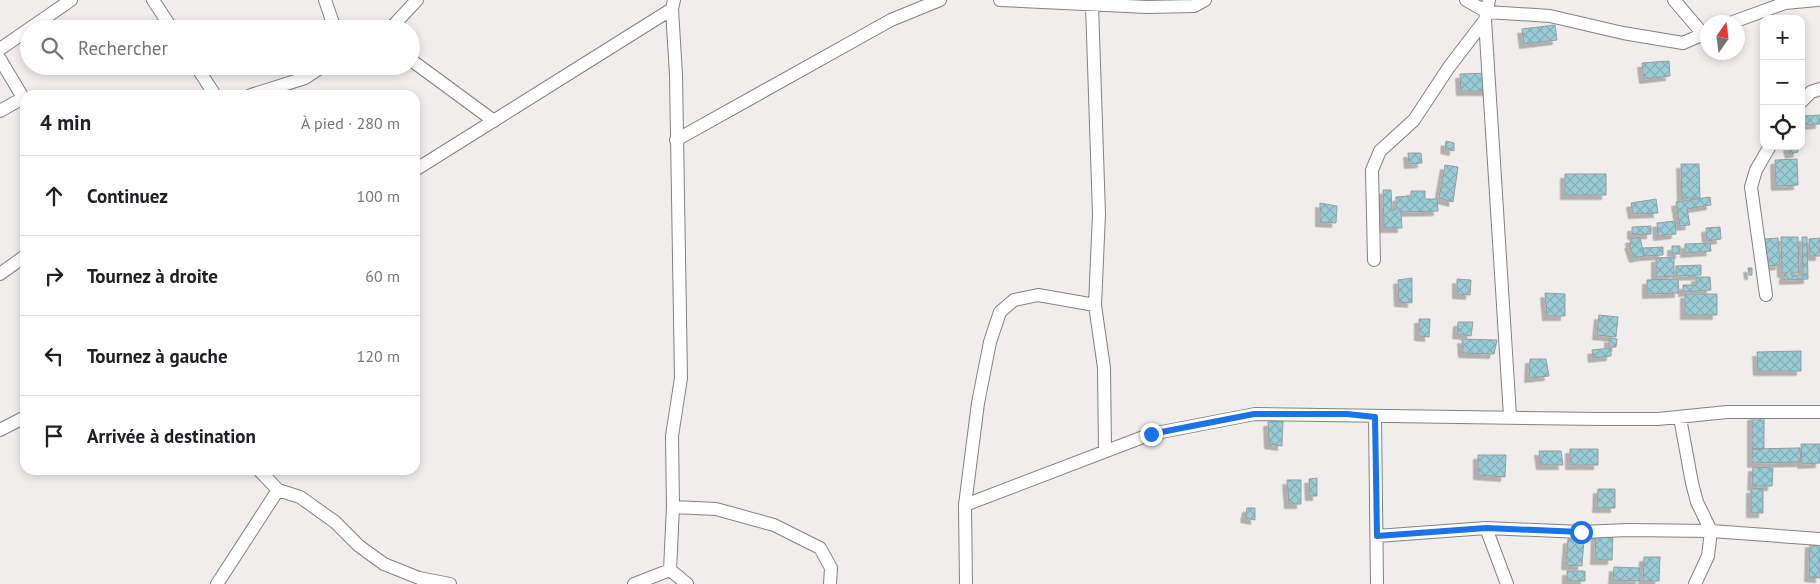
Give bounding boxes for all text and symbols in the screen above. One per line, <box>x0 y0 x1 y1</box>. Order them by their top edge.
north arrow <box>1700 15 1745 60</box>
map controls <box>1760 15 1805 150</box>
button: + <box>1760 15 1805 60</box>
search box <box>20 20 420 75</box>
icon: search <box>38 34 66 62</box>
text: Rechercher <box>78 36 168 60</box>
button: − <box>1760 60 1805 105</box>
button: locate <box>1760 105 1805 150</box>
text: 4 min <box>40 109 91 136</box>
text: À pied · 280 m <box>301 113 400 133</box>
icon: ahead <box>40 182 68 210</box>
text: Continuez <box>87 184 168 208</box>
text: 100 m <box>357 186 400 206</box>
icon: right <box>40 262 68 290</box>
text: Tournez à droite <box>87 264 218 288</box>
text: 60 m <box>365 266 400 286</box>
icon: left <box>40 342 68 370</box>
text: Tournez à gauche <box>87 344 228 368</box>
text: 120 m <box>357 346 400 366</box>
icon: arrive <box>40 422 68 450</box>
route end <box>1140 423 1163 446</box>
text: Arrivée à destination <box>87 424 256 448</box>
route start <box>1570 521 1593 544</box>

